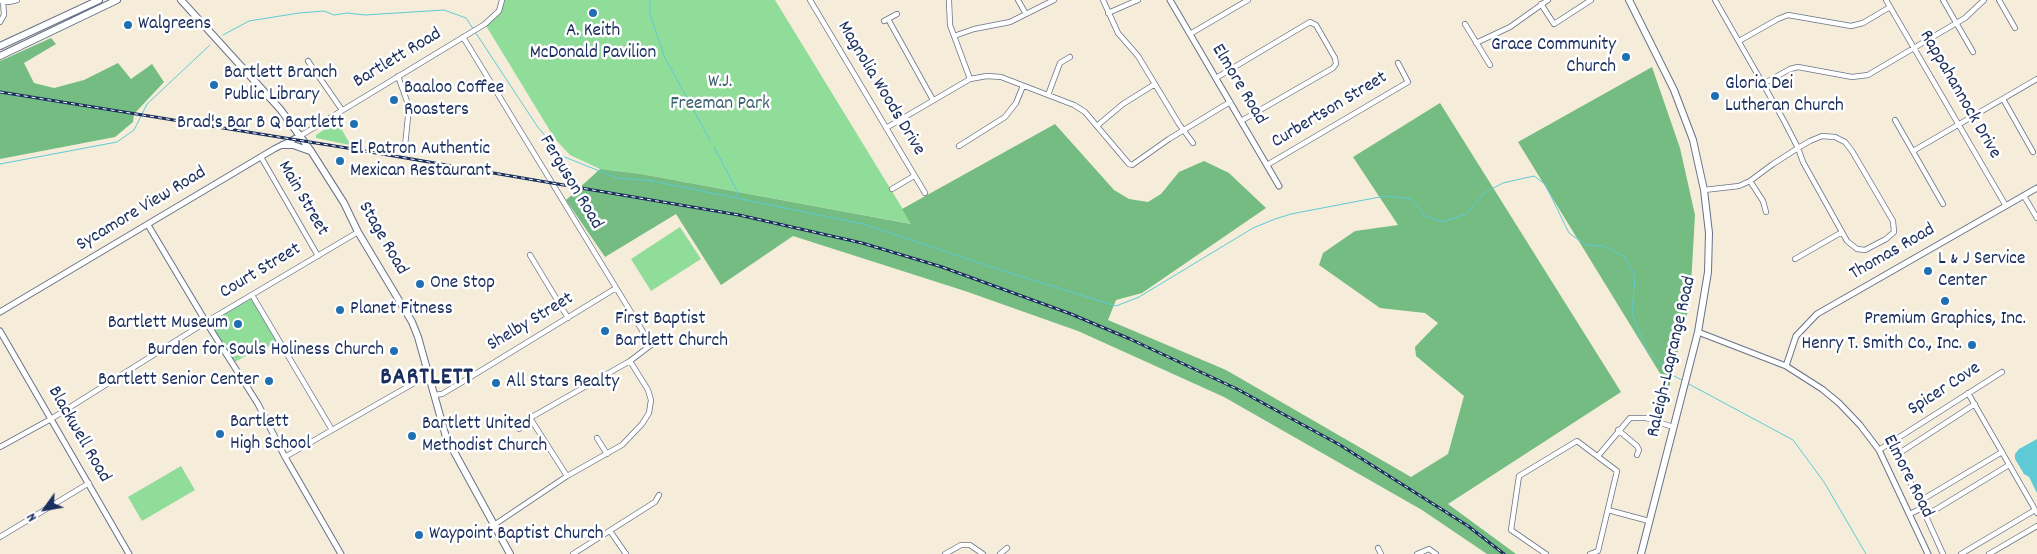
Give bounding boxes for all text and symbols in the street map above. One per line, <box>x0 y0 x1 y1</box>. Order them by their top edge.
marker: A. Keith McDonald Pavilion <box>587 7 599 19</box>
place label: Walgreens <box>138 14 211 36</box>
street label: Magnolia Woods Drive <box>831 18 929 160</box>
marker: Walgreens <box>122 19 134 31</box>
place label: A. Keith McDonald Pavilion <box>530 21 656 65</box>
street label: Bartlett Road <box>350 24 446 94</box>
street label: Rappahannock Drive <box>1913 27 2005 163</box>
place label: Grace Community Church <box>1491 35 1616 79</box>
street label: Elmore Road <box>1205 41 1271 129</box>
marker: Grace Community Church <box>1620 51 1632 63</box>
place label: Bartlett Branch Public Library <box>224 63 337 107</box>
street label: Curbertson Street <box>1268 67 1392 155</box>
park label: W.J. Freeman Park <box>670 72 770 116</box>
place label: Gloria Dei Lutheran Church <box>1725 74 1844 118</box>
place label: Baaloo Coffee Roasters <box>404 78 504 122</box>
marker: Bartlett Branch Public Library <box>208 79 220 91</box>
marker: Gloria Dei Lutheran Church <box>1709 90 1721 102</box>
marker: Baaloo Coffee Roasters <box>388 94 400 106</box>
place label: Brad's Bar B Q Bartlett <box>177 113 344 135</box>
marker: Brad's Bar B Q Bartlett <box>348 118 360 130</box>
street label: Ferguson Road <box>533 132 607 234</box>
place label: El Patron Authentic Mexican Restaurant <box>350 139 491 183</box>
marker: El Patron Authentic Mexican Restaurant <box>334 155 346 167</box>
street label: Main Street <box>271 157 333 241</box>
street label: Sycamore View Road <box>73 162 211 258</box>
street label: Stage Road <box>352 198 412 280</box>
street label: Thomas Road <box>1846 219 1940 287</box>
street label: Court Street <box>216 239 306 305</box>
place label: L & J Service Center <box>1938 249 2025 293</box>
marker: L & J Service Center <box>1922 265 1934 277</box>
place label: One Stop <box>430 273 495 295</box>
street label: Raleigh-Lagrange Road <box>1643 274 1703 440</box>
marker: One Stop <box>414 278 426 290</box>
street label: Shelby Street <box>484 288 578 358</box>
marker: Premium Graphics, Inc. <box>1939 295 1951 307</box>
place label: Planet Fitness <box>350 299 453 321</box>
marker: Planet Fitness <box>334 304 346 316</box>
place label: First Baptist Bartlett Church <box>615 309 728 353</box>
place label: Premium Graphics, Inc. <box>1864 309 2026 331</box>
place label: Bartlett Museum <box>108 313 228 335</box>
marker: Bartlett Museum <box>232 318 244 330</box>
marker: First Baptist Bartlett Church <box>599 325 611 337</box>
place label: Henry T. Smith Co., Inc. <box>1802 334 1962 356</box>
marker: Henry T. Smith Co., Inc. <box>1966 339 1978 351</box>
place label: Burden for Souls Holiness Church <box>148 340 384 362</box>
marker: Burden for Souls Holiness Church <box>388 345 400 357</box>
street label: Spicer Cove <box>1904 358 1986 422</box>
district label: BARTLETT <box>379 366 475 394</box>
place label: Bartlett Senior Center <box>98 370 259 392</box>
place label: All Stars Realty <box>506 372 619 394</box>
marker: Bartlett Senior Center <box>263 375 275 387</box>
marker: All Stars Realty <box>490 377 502 389</box>
street label: Blackwell Road <box>41 383 115 487</box>
place label: Bartlett High School <box>230 412 311 456</box>
place label: Bartlett United Methodist Church <box>422 414 547 458</box>
marker: Bartlett High School <box>214 428 226 440</box>
marker: Bartlett United Methodist Church <box>406 430 418 442</box>
street label: Elmore Road <box>1876 432 1938 522</box>
north arrow <box>20 484 70 534</box>
text: N <box>22 509 43 525</box>
place label: Waypoint Baptist Church <box>429 524 604 546</box>
marker: Waypoint Baptist Church <box>413 529 425 541</box>

